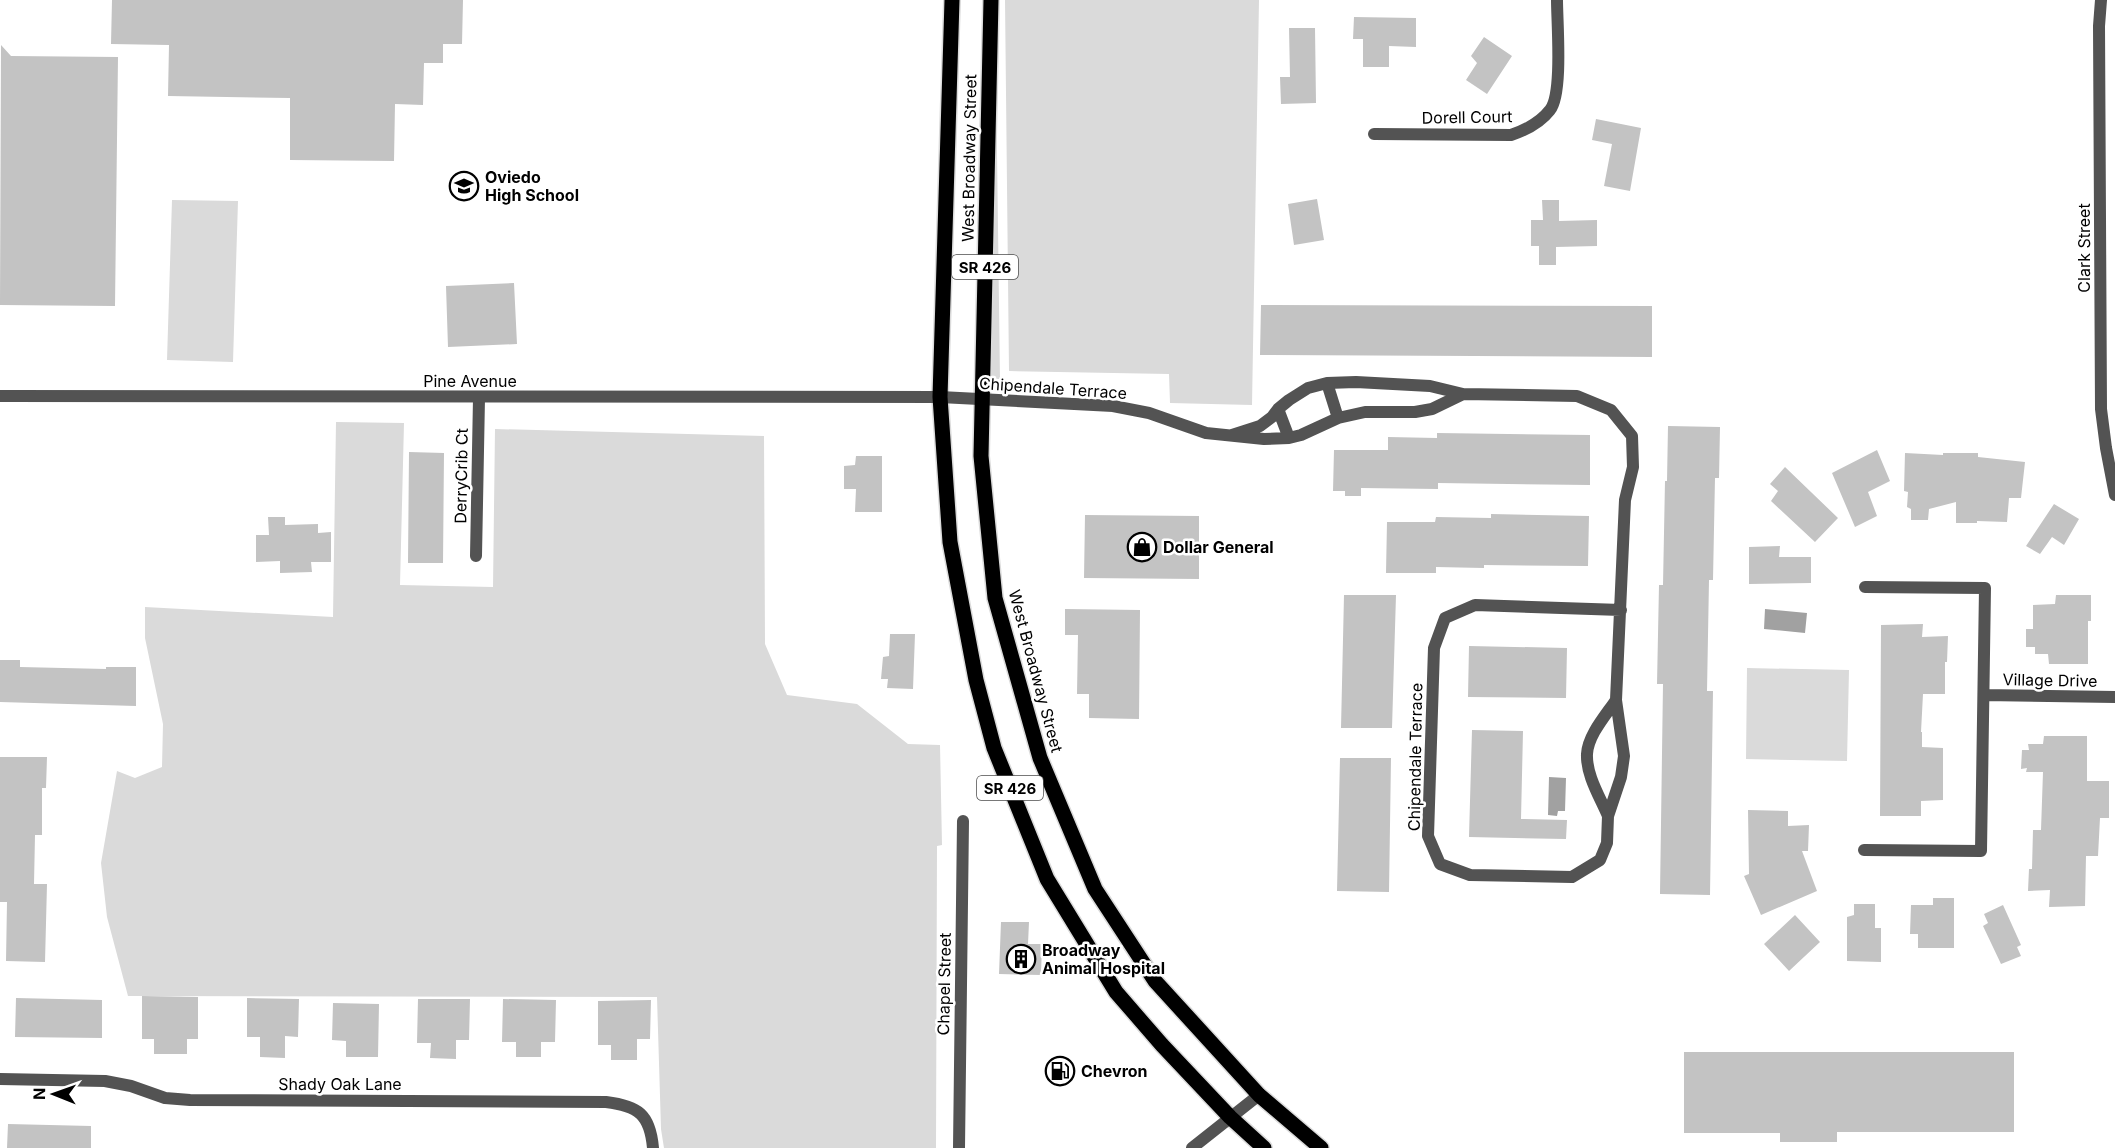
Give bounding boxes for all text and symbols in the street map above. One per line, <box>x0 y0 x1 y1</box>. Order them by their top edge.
street label: West Broadway Street <box>958 74 980 242</box>
street label: Dorell Court <box>1421 106 1513 128</box>
place label: Oviedo High School <box>485 167 579 205</box>
school or university icon: Oviedo High School <box>448 170 480 202</box>
street label: Clark Street <box>2074 203 2094 293</box>
road number: SR 426 <box>952 255 1018 279</box>
street label: Pine Avenue <box>423 371 517 391</box>
street label: Chipendale Terrace <box>978 373 1128 403</box>
street label: DerryCrib Ct <box>450 428 472 524</box>
shop icon: Dollar General <box>1126 531 1158 563</box>
place label: Dollar General <box>1163 537 1274 557</box>
street label: West Broadway Street <box>1005 587 1067 755</box>
street label: Village Drive <box>2002 669 2098 691</box>
street label: Chipendale Terrace <box>1404 683 1426 831</box>
road number: SR 426 <box>977 776 1043 800</box>
street label: Chapel Street <box>933 932 955 1036</box>
place label: Broadway Animal Hospital <box>1042 940 1165 978</box>
building icon: Broadway Animal Hospital <box>1005 943 1037 975</box>
fuel station icon: Chevron <box>1044 1055 1076 1087</box>
place label: Chevron <box>1081 1061 1148 1081</box>
north arrow <box>24 1064 84 1124</box>
street label: Shady Oak Lane <box>278 1074 402 1094</box>
text: N <box>29 1087 49 1100</box>

